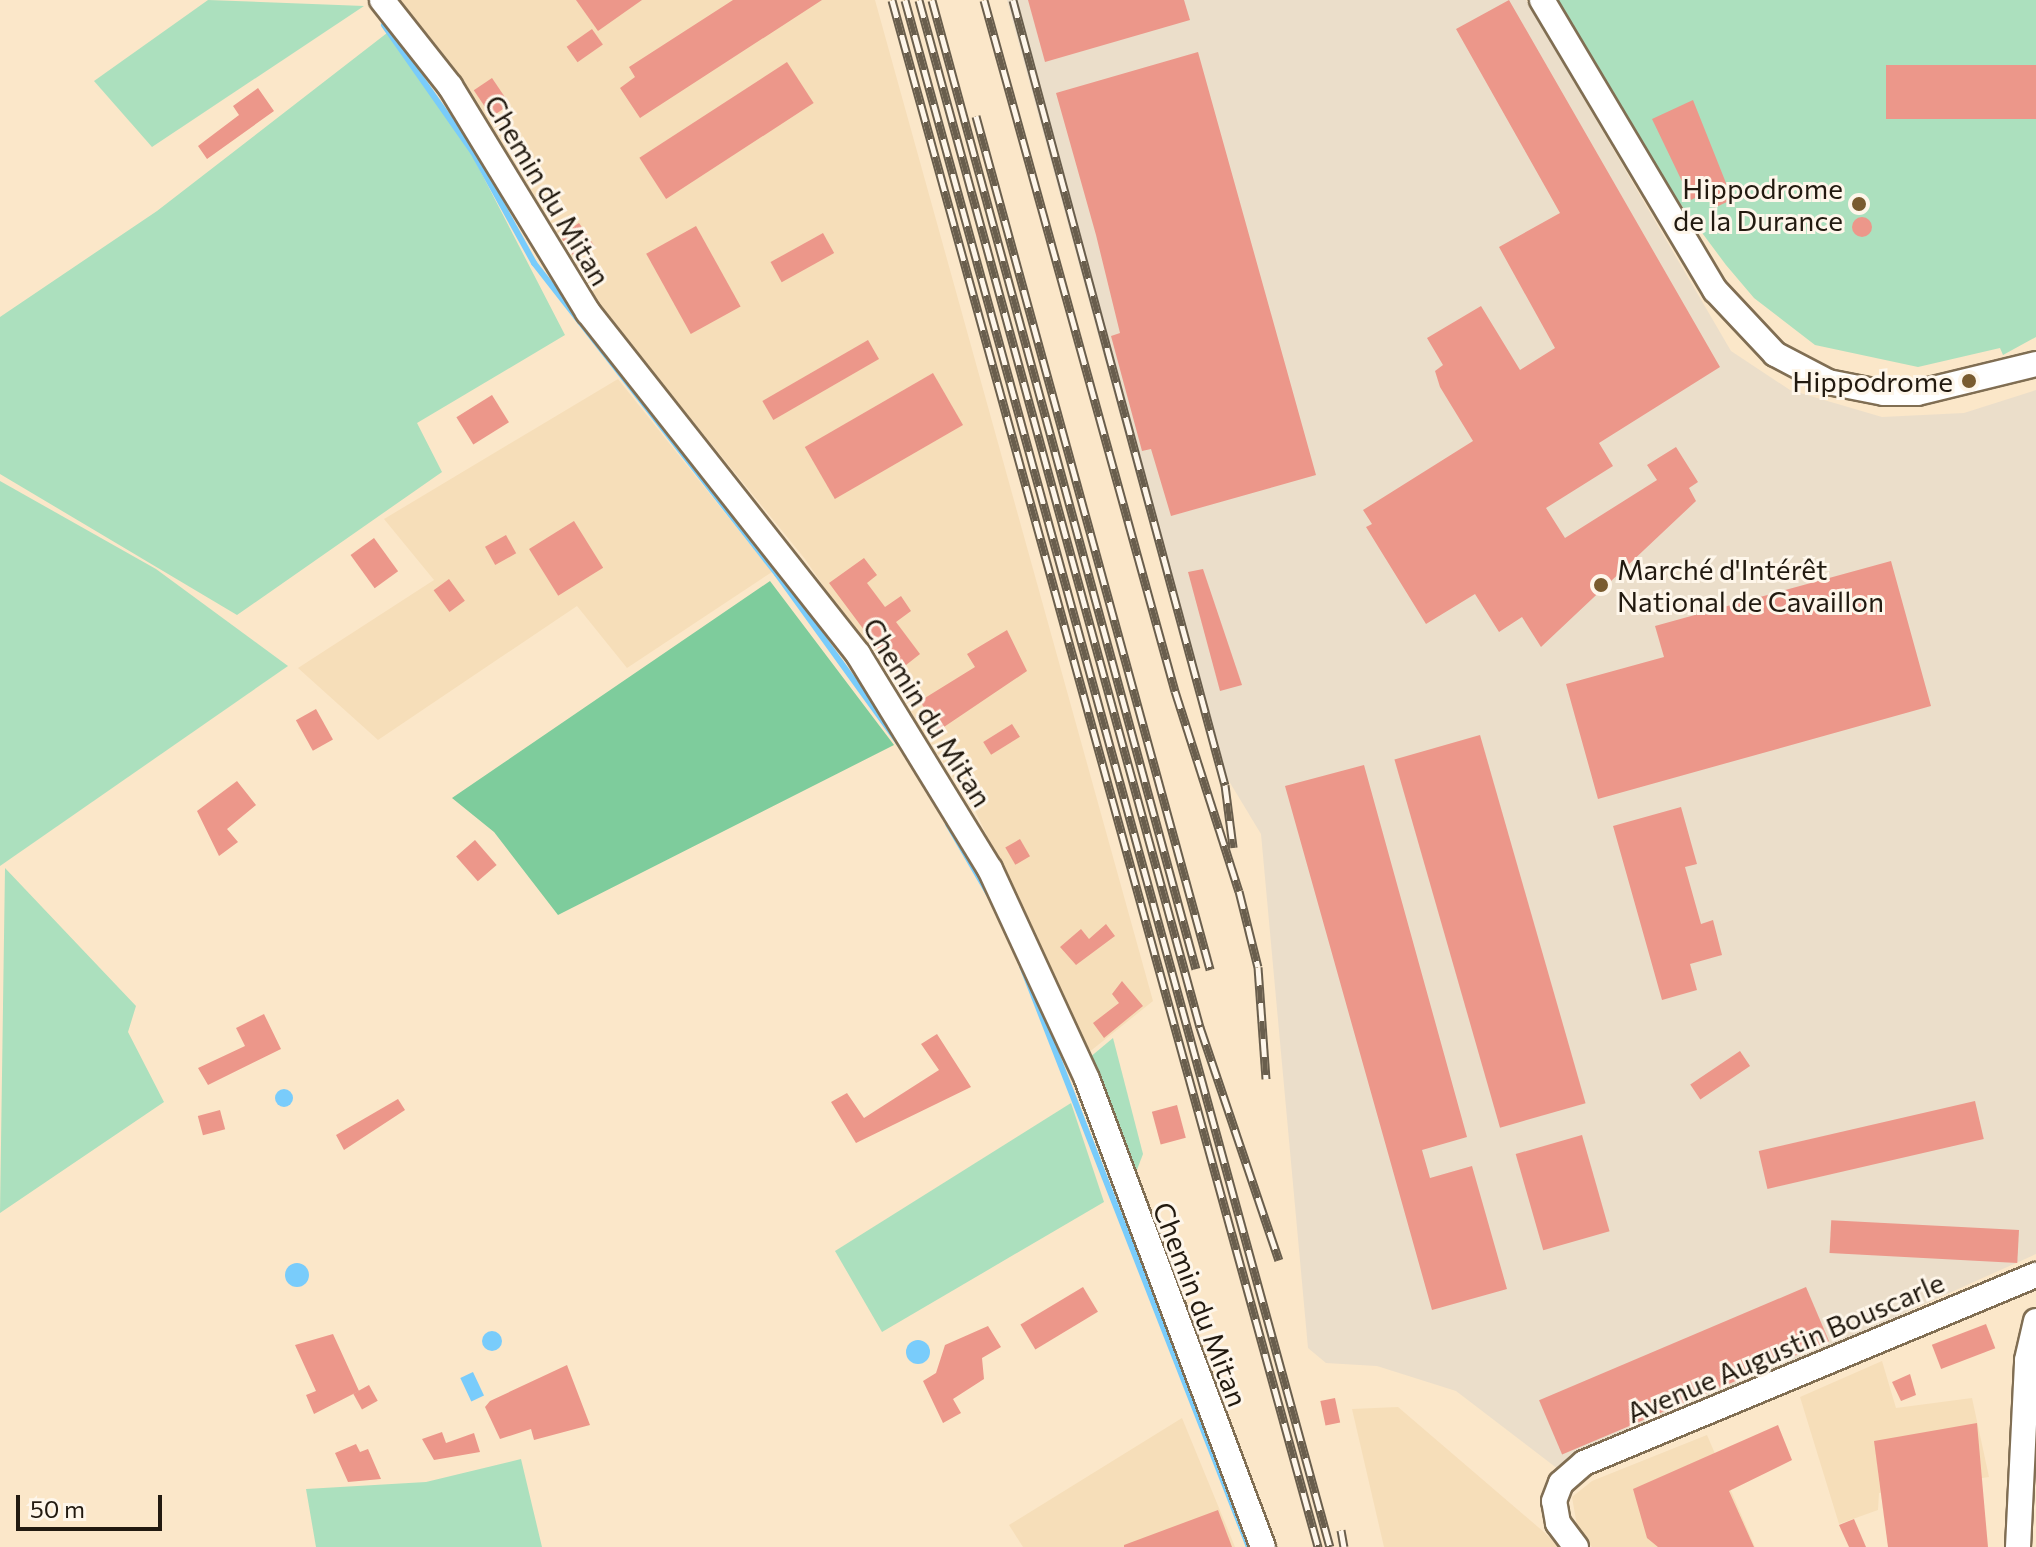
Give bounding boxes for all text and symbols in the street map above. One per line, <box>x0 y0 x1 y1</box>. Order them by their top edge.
street label: Chemin du Mitan <box>478 89 618 291</box>
place label: Hippodrome de la Durance <box>1673 171 1843 237</box>
marker: Hippodrome de la Durance <box>1850 195 1868 213</box>
place label: Hippodrome <box>1792 364 1953 398</box>
marker: Hippodrome <box>1960 372 1978 390</box>
place label: Marché d'Intérêt National de Cavaillon <box>1617 552 1884 618</box>
marker: Marché d'Intérêt National de Cavaillon <box>1592 576 1610 594</box>
street label: Chemin du Mitan <box>856 611 1000 813</box>
street label: Chemin du Mitan <box>1147 1197 1255 1411</box>
street label: Avenue Augustin Bouscarle <box>1621 1265 1949 1429</box>
scale bar <box>20 1479 166 1529</box>
text: 50 m <box>30 1494 85 1523</box>

